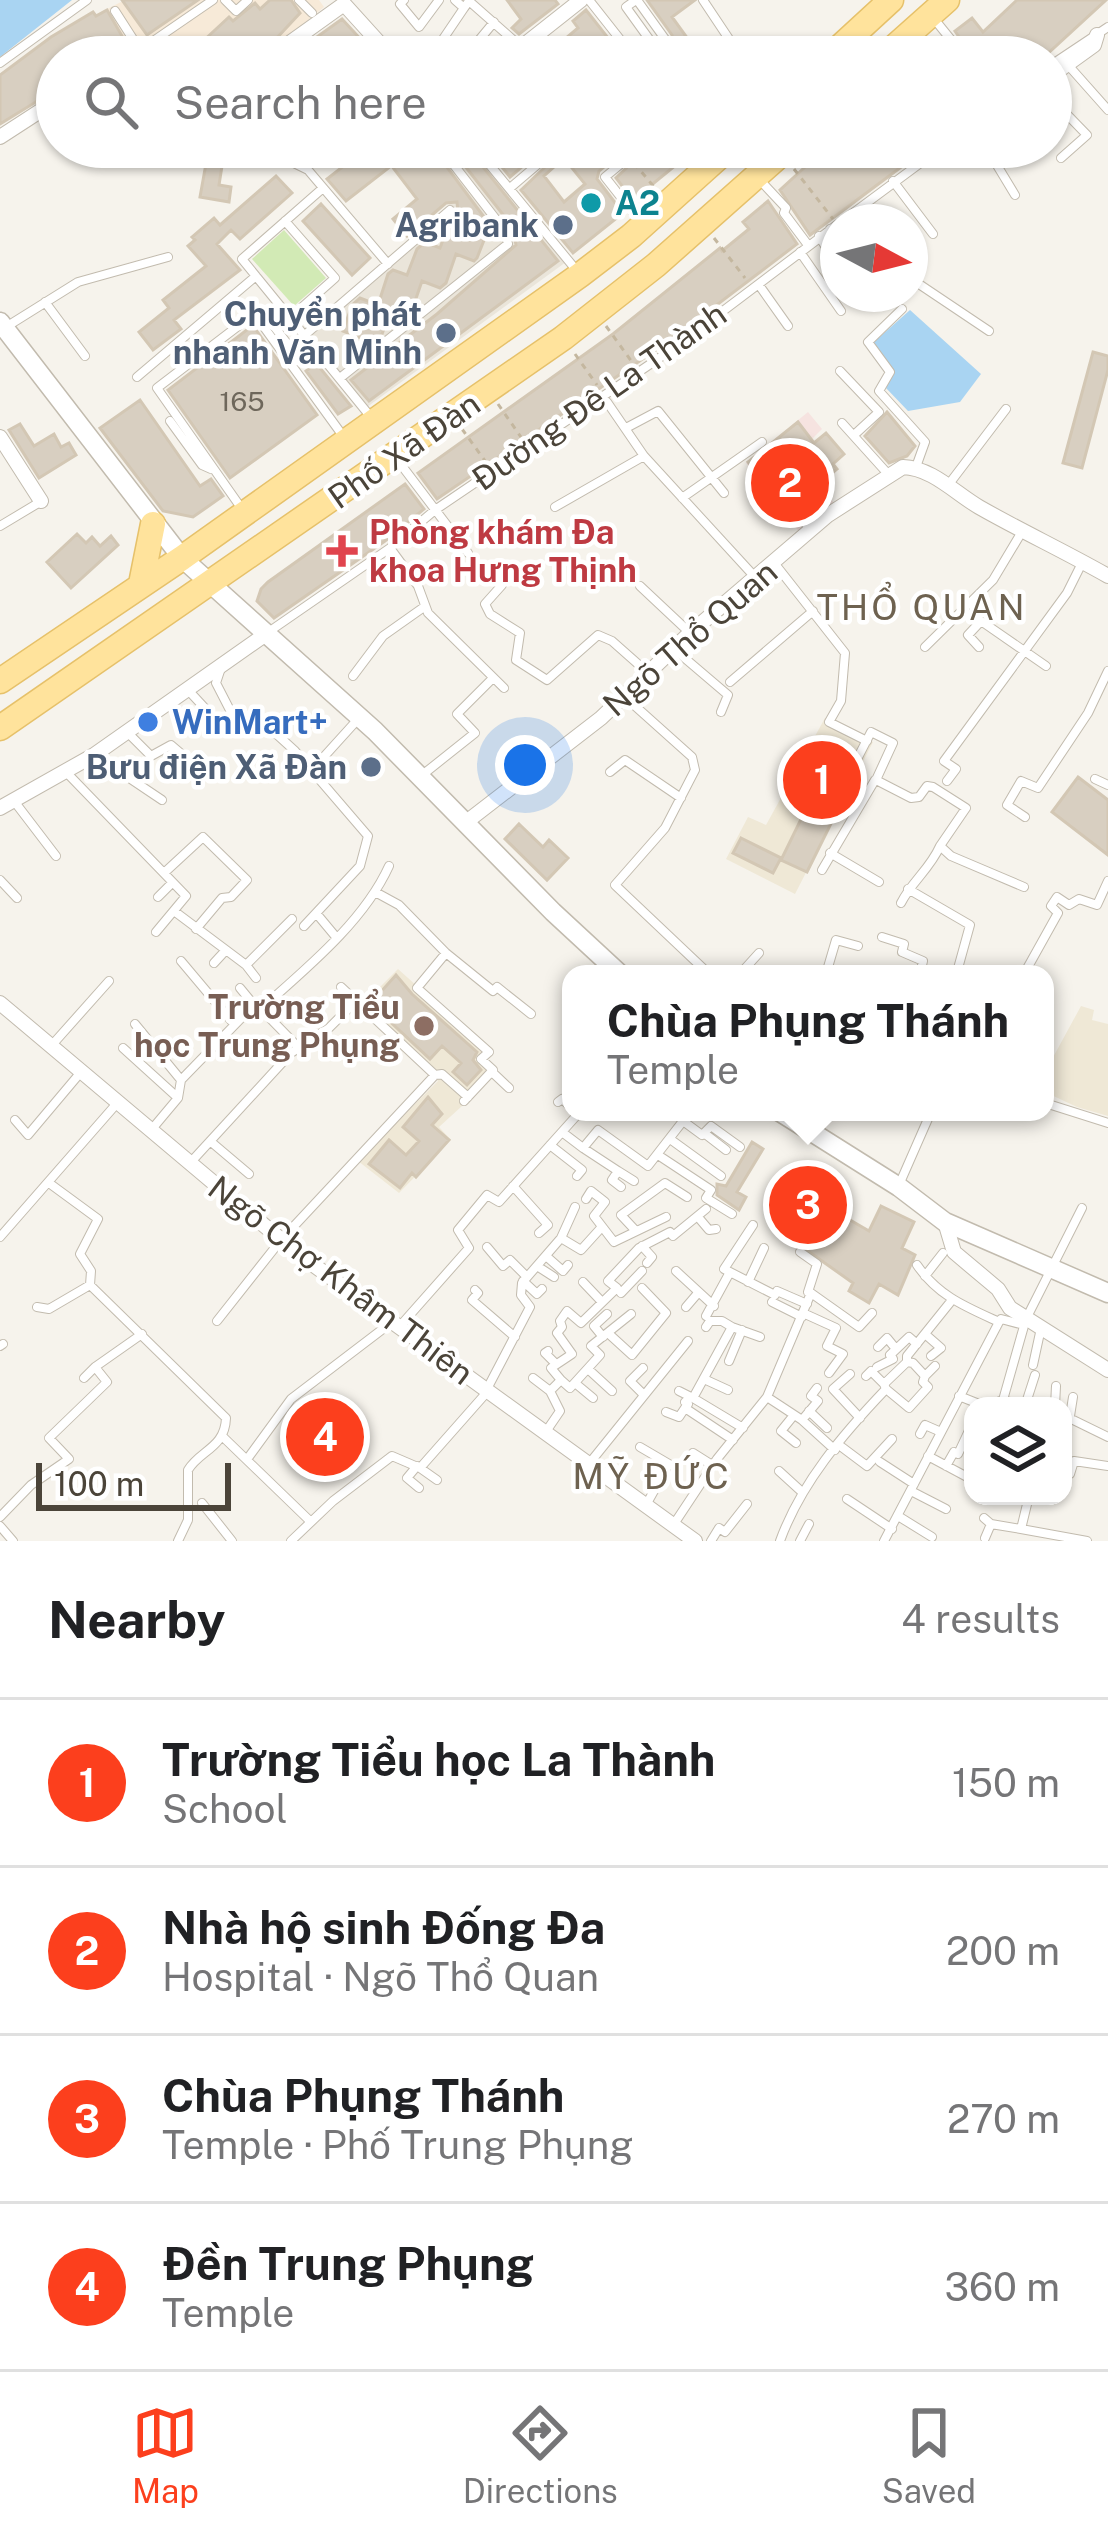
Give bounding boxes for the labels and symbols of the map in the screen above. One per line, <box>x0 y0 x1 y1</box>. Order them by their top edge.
place label: A2 <box>615 184 660 222</box>
marker: A2 <box>578 190 604 216</box>
north arrow <box>820 204 928 312</box>
place label: Agribank <box>395 206 539 244</box>
marker: Agribank <box>550 212 576 238</box>
street label: Đường Đê La Thành <box>465 294 733 498</box>
place label: Chuyển phát nhanh Văn Minh <box>173 295 422 371</box>
marker: Chuyển phát nhanh Văn Minh <box>433 320 459 346</box>
street label: Phố Xã Đàn <box>321 384 487 516</box>
house number: 165 <box>219 385 265 417</box>
pin: 2 <box>751 438 829 528</box>
place label: Phòng khám Đa khoa Hưng Thịnh <box>369 513 637 589</box>
marker: Phòng khám Đa khoa Hưng Thịnh <box>326 535 358 567</box>
street label: Ngõ Thổ Quan <box>596 552 784 724</box>
district label: THỔ QUAN <box>816 581 1028 628</box>
place label: WinMart+ <box>172 703 328 741</box>
marker: WinMart+ <box>135 709 161 735</box>
your location <box>495 735 555 795</box>
pin: 1 <box>783 735 861 825</box>
place label: Bưu điện Xã Đàn <box>86 748 347 786</box>
marker: Bưu điện Xã Đàn <box>358 754 384 780</box>
place label: Trường Tiểu học Trung Phụng <box>134 988 400 1064</box>
marker: Trường Tiểu học Trung Phụng <box>411 1013 437 1039</box>
pin: 3 <box>769 1160 847 1250</box>
street label: Ngõ Chợ Khâm Thiên <box>201 1168 481 1392</box>
pin: 4 <box>286 1392 364 1482</box>
district label: MỸ ĐỨC <box>572 1455 732 1497</box>
scale bar <box>36 1457 231 1510</box>

